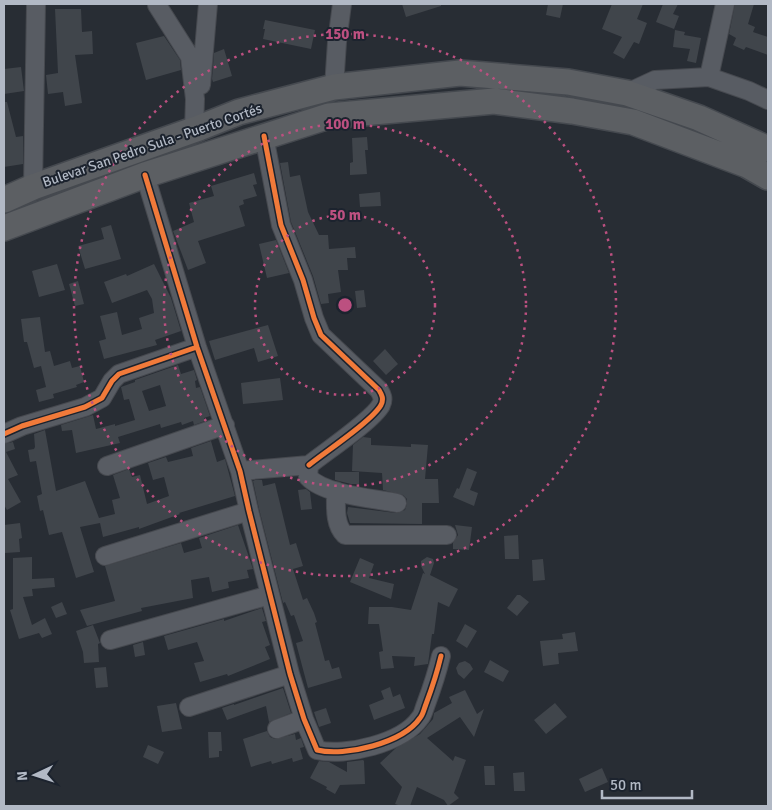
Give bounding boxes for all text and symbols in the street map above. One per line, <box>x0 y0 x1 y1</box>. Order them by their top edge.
text: 150 m <box>325 25 365 43</box>
street label: Bulevar San Pedro Sula - Puerto Cortés <box>40 100 264 191</box>
text: 100 m <box>325 115 365 133</box>
text: 50 m <box>329 206 361 224</box>
centre of rings <box>336 296 354 314</box>
north arrow <box>10 750 60 800</box>
scale bar <box>602 768 692 800</box>
text: N <box>14 770 31 781</box>
text: 50 m <box>610 776 641 794</box>

